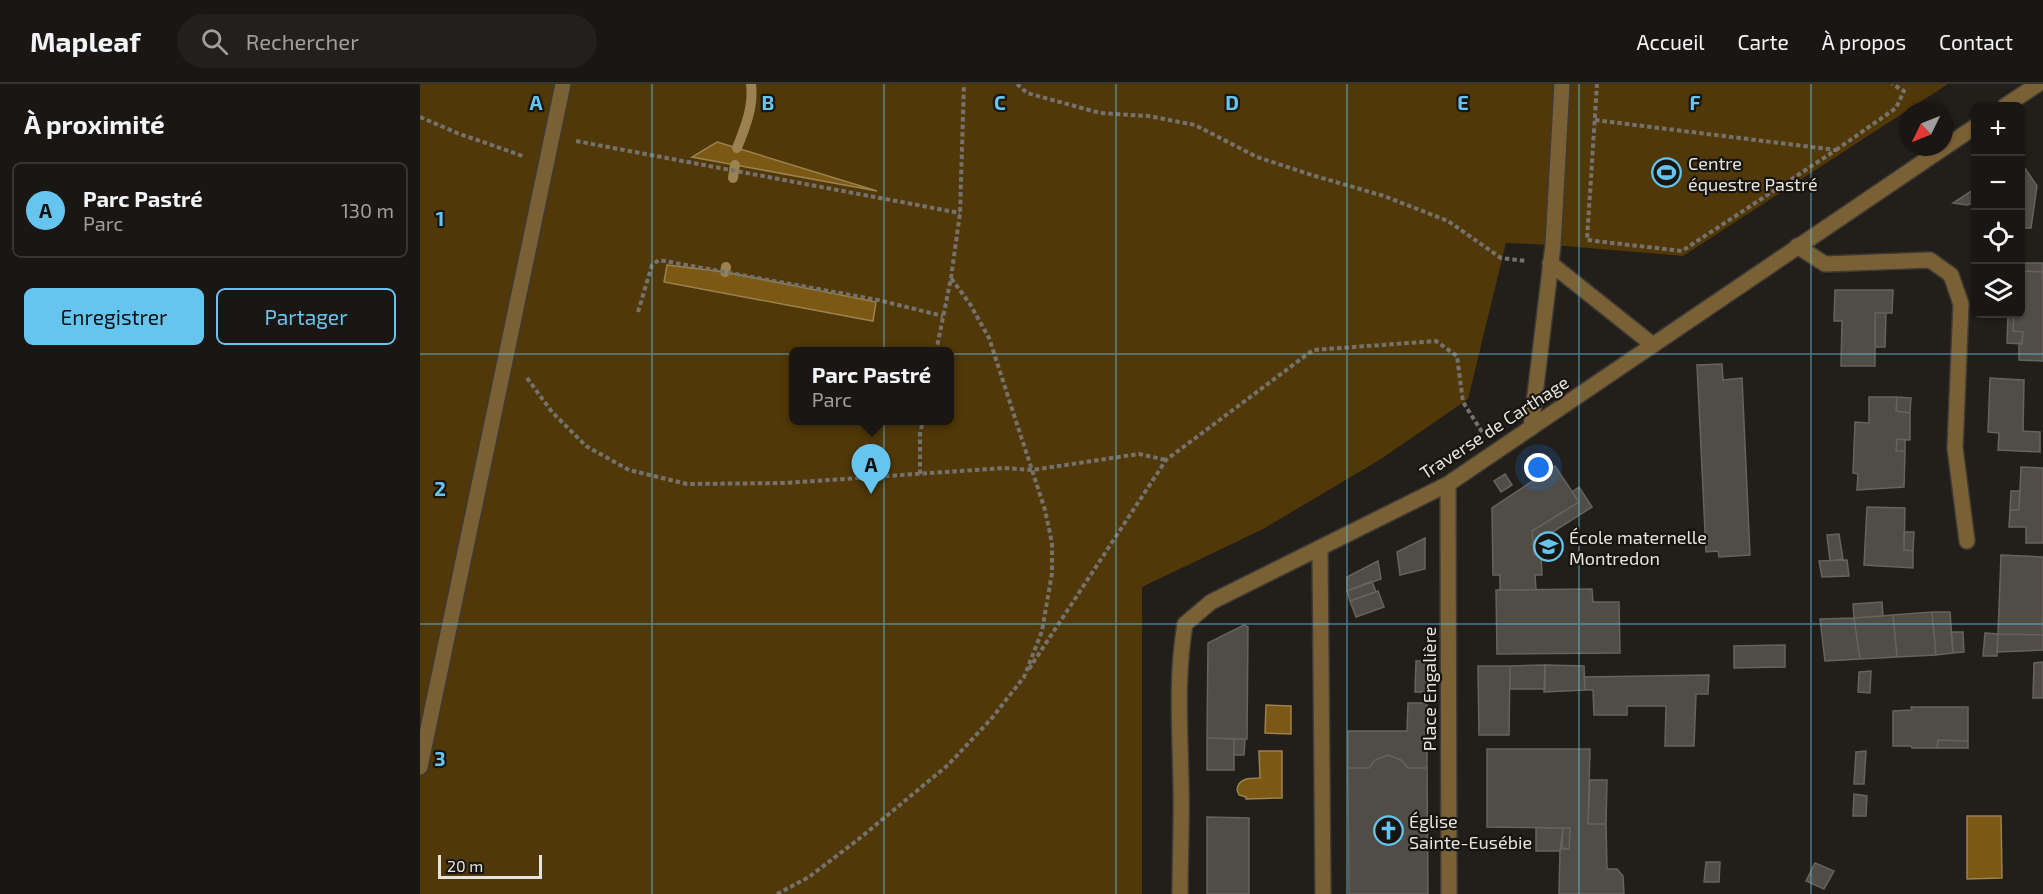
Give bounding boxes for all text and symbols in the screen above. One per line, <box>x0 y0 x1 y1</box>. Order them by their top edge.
search box <box>177 14 597 68</box>
text: Mapleaf <box>30 24 141 58</box>
icon: search <box>198 25 231 58</box>
text: Rechercher <box>246 28 359 54</box>
text: Accueil <box>1636 29 1705 54</box>
text: Carte <box>1738 29 1789 54</box>
text: À propos <box>1822 29 1906 54</box>
text: Contact <box>1939 29 2013 54</box>
text: A <box>529 90 543 114</box>
text: B <box>762 90 774 114</box>
text: C <box>994 90 1006 114</box>
text: D <box>1225 90 1239 114</box>
text: E <box>1457 90 1469 114</box>
text: F <box>1689 90 1701 114</box>
north arrow <box>1899 102 1953 156</box>
map controls <box>1971 102 2025 318</box>
button: + <box>1971 102 2025 156</box>
text: À proximité <box>24 108 165 139</box>
place label: Centre équestre Pastré <box>1688 152 1818 195</box>
button: − <box>1971 156 2025 210</box>
sports icon: Centre équestre Pastré <box>1651 157 1683 189</box>
text: Parc Pastré <box>83 185 203 211</box>
text: A <box>39 198 52 222</box>
text: 130 m <box>341 198 394 222</box>
text: 1 <box>436 206 444 230</box>
button: locate <box>1971 210 2025 264</box>
text: Parc <box>83 211 123 235</box>
button: layers <box>1971 264 2025 318</box>
button: Enregistrer <box>24 288 204 345</box>
button: Partager <box>216 288 396 345</box>
popup <box>789 347 954 425</box>
text: Parc Pastré <box>812 361 931 387</box>
street label: Traverse de Carthage <box>1415 371 1573 483</box>
text: Parc <box>812 387 852 411</box>
pin: A <box>852 444 890 494</box>
your location <box>1524 453 1553 482</box>
text: 2 <box>434 476 446 500</box>
place label: École maternelle Montredon <box>1569 526 1707 569</box>
school or university icon: École maternelle Montredon <box>1532 531 1564 563</box>
street label: Place Engalière <box>1418 627 1440 751</box>
text: 3 <box>434 746 446 770</box>
place label: Église Sainte-Eusébie <box>1409 810 1532 853</box>
church icon: Église Sainte-Eusébie <box>1372 815 1404 847</box>
scale bar <box>438 852 542 880</box>
text: 20 m <box>447 856 483 875</box>

